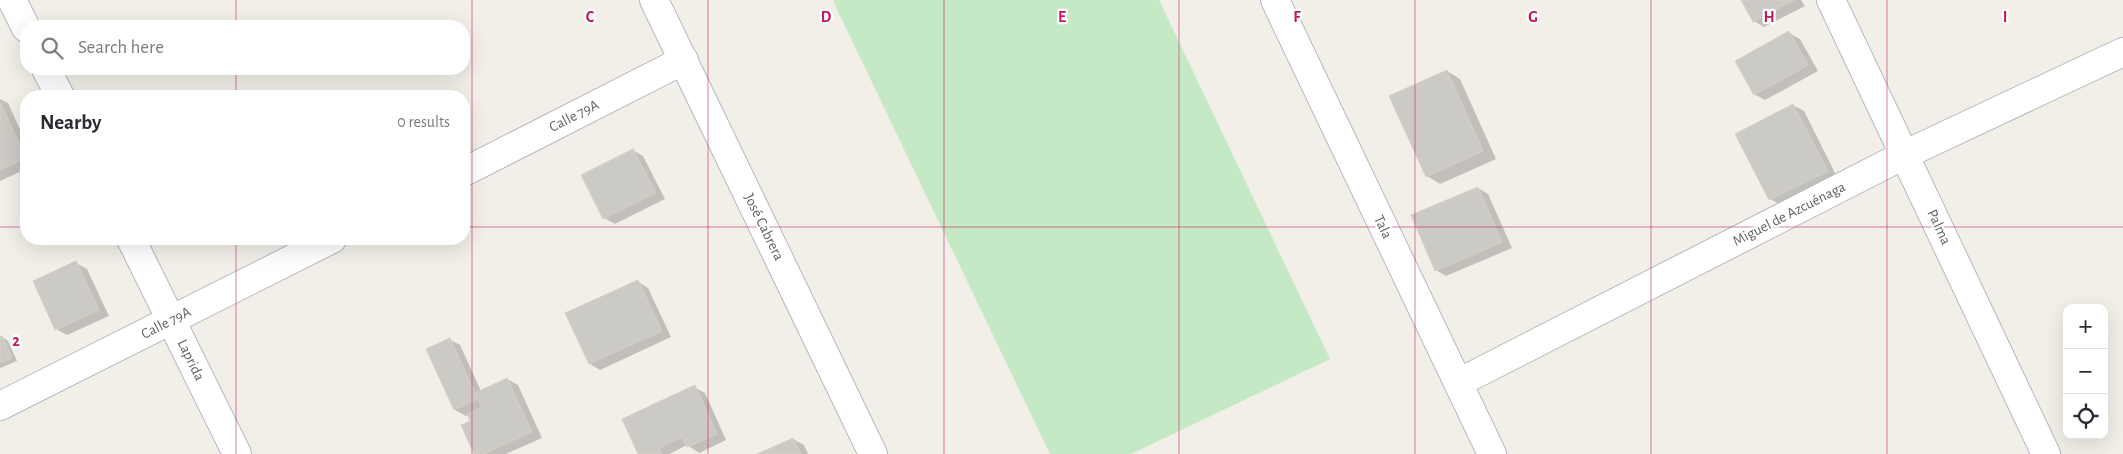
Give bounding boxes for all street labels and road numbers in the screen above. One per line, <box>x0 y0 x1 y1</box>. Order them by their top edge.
street label: Calle 79A <box>547 97 602 135</box>
street label: Miguel de Azcuénaga <box>1730 179 1848 249</box>
street label: José Cabrera <box>741 191 787 263</box>
street label: Palma <box>1924 207 1954 247</box>
street label: Tala <box>1371 213 1395 241</box>
street label: Calle 79A <box>139 304 194 342</box>
street label: Laprida <box>175 337 207 383</box>

